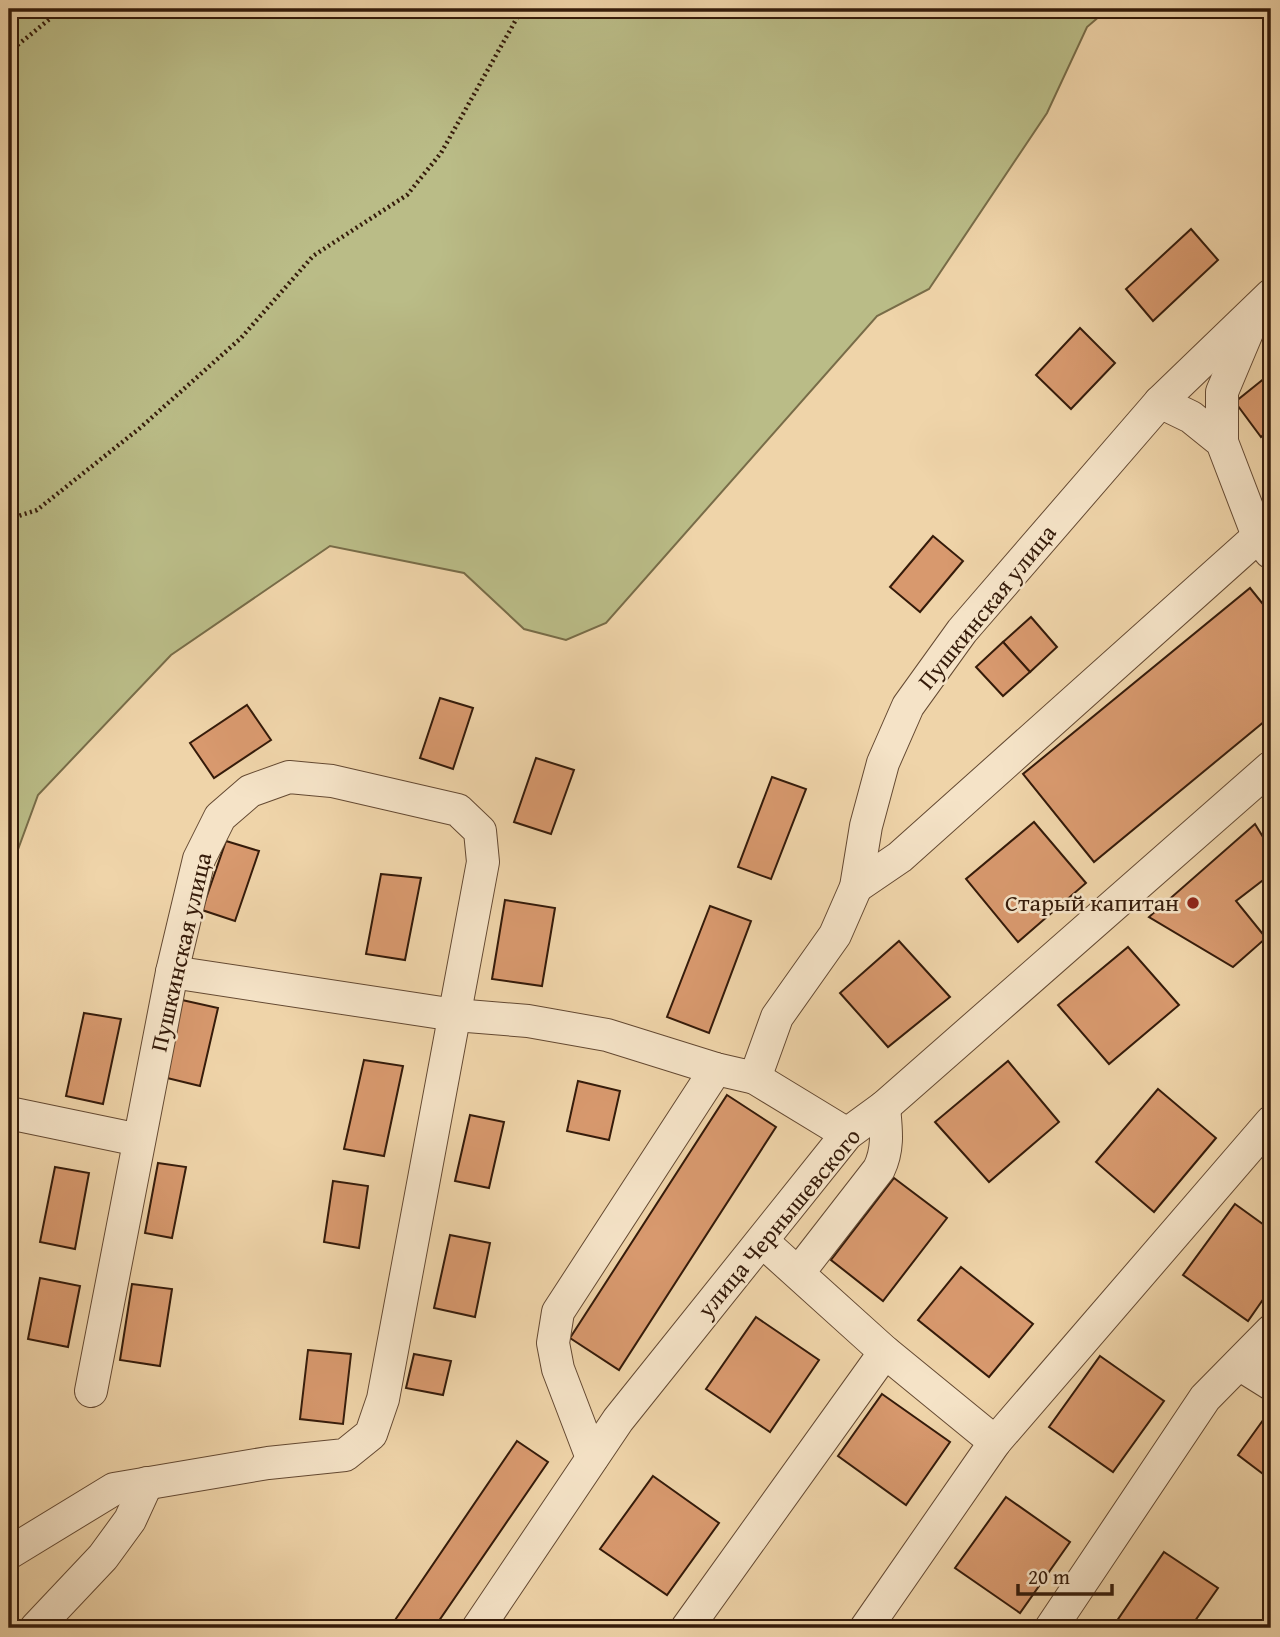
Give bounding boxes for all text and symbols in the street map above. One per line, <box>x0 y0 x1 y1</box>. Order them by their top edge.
street label: Пушкинская улица <box>909 516 1065 697</box>
street label: Пушкинская улица <box>141 848 221 1055</box>
place label: Старый капитан <box>1005 885 1179 920</box>
marker: Старый капитан <box>1185 895 1201 911</box>
street label: улица Чернышевского <box>688 1120 869 1326</box>
scale bar <box>1018 1553 1112 1597</box>
text: 20 m <box>1028 1561 1070 1592</box>

